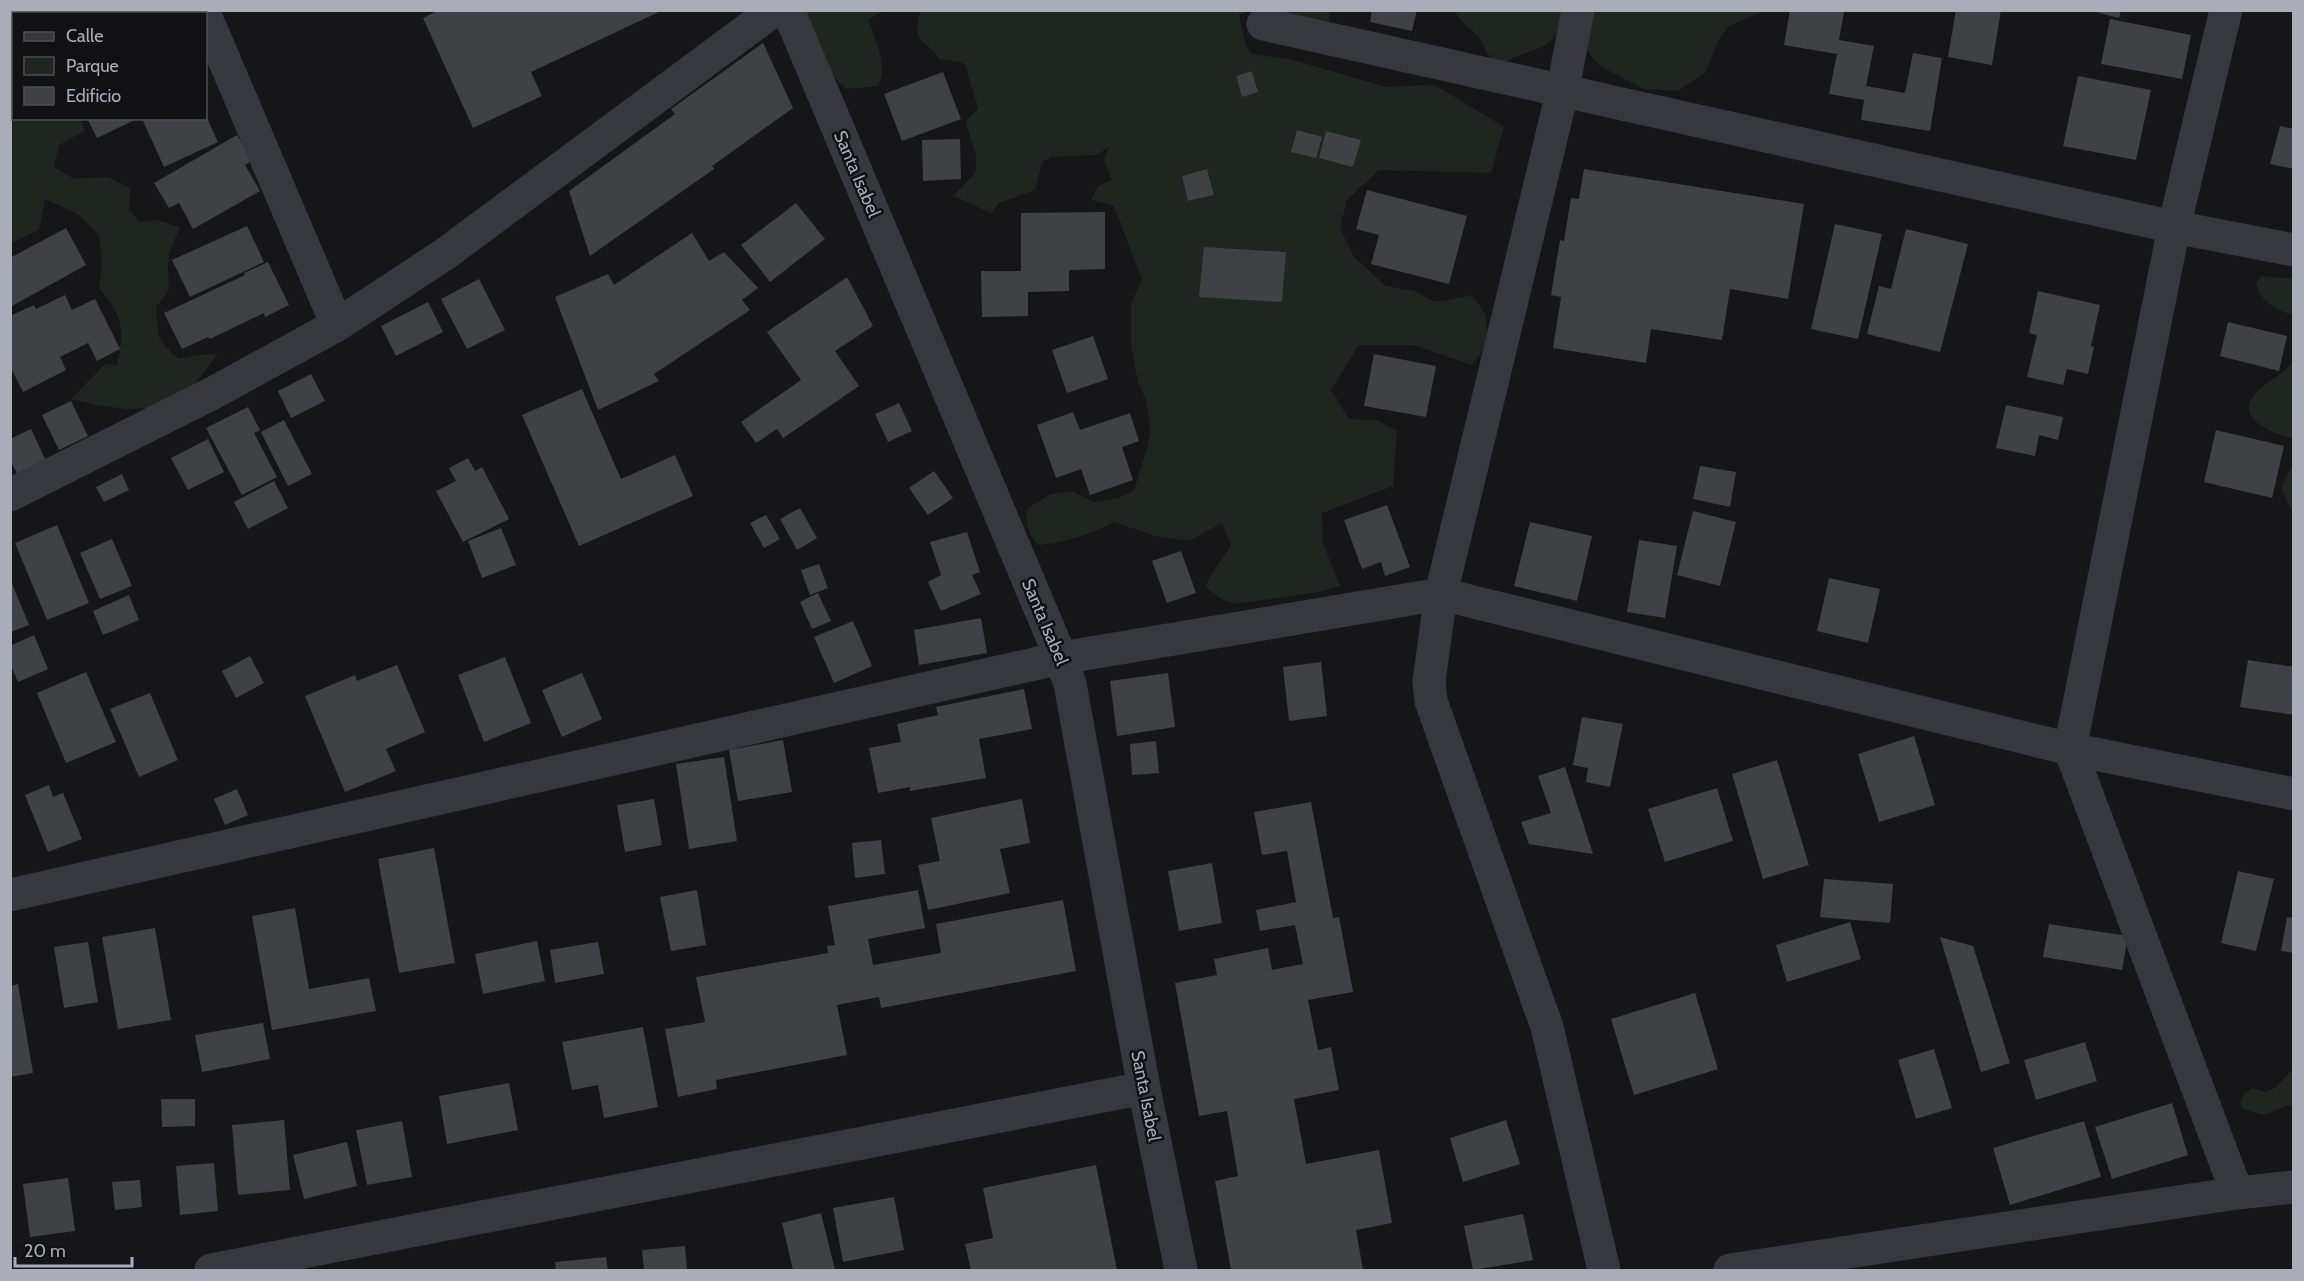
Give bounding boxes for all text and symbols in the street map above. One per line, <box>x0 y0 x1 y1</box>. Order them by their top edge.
legend <box>12 12 207 120</box>
text: Calle <box>66 25 103 47</box>
text: Parque <box>66 55 119 77</box>
text: Edificio <box>66 85 121 107</box>
street label: Santa Isabel <box>829 127 885 221</box>
street label: Santa Isabel <box>1017 575 1073 669</box>
street label: Santa Isabel <box>1126 1049 1166 1144</box>
scale bar <box>15 1230 132 1268</box>
text: 20 m <box>24 1240 66 1262</box>

